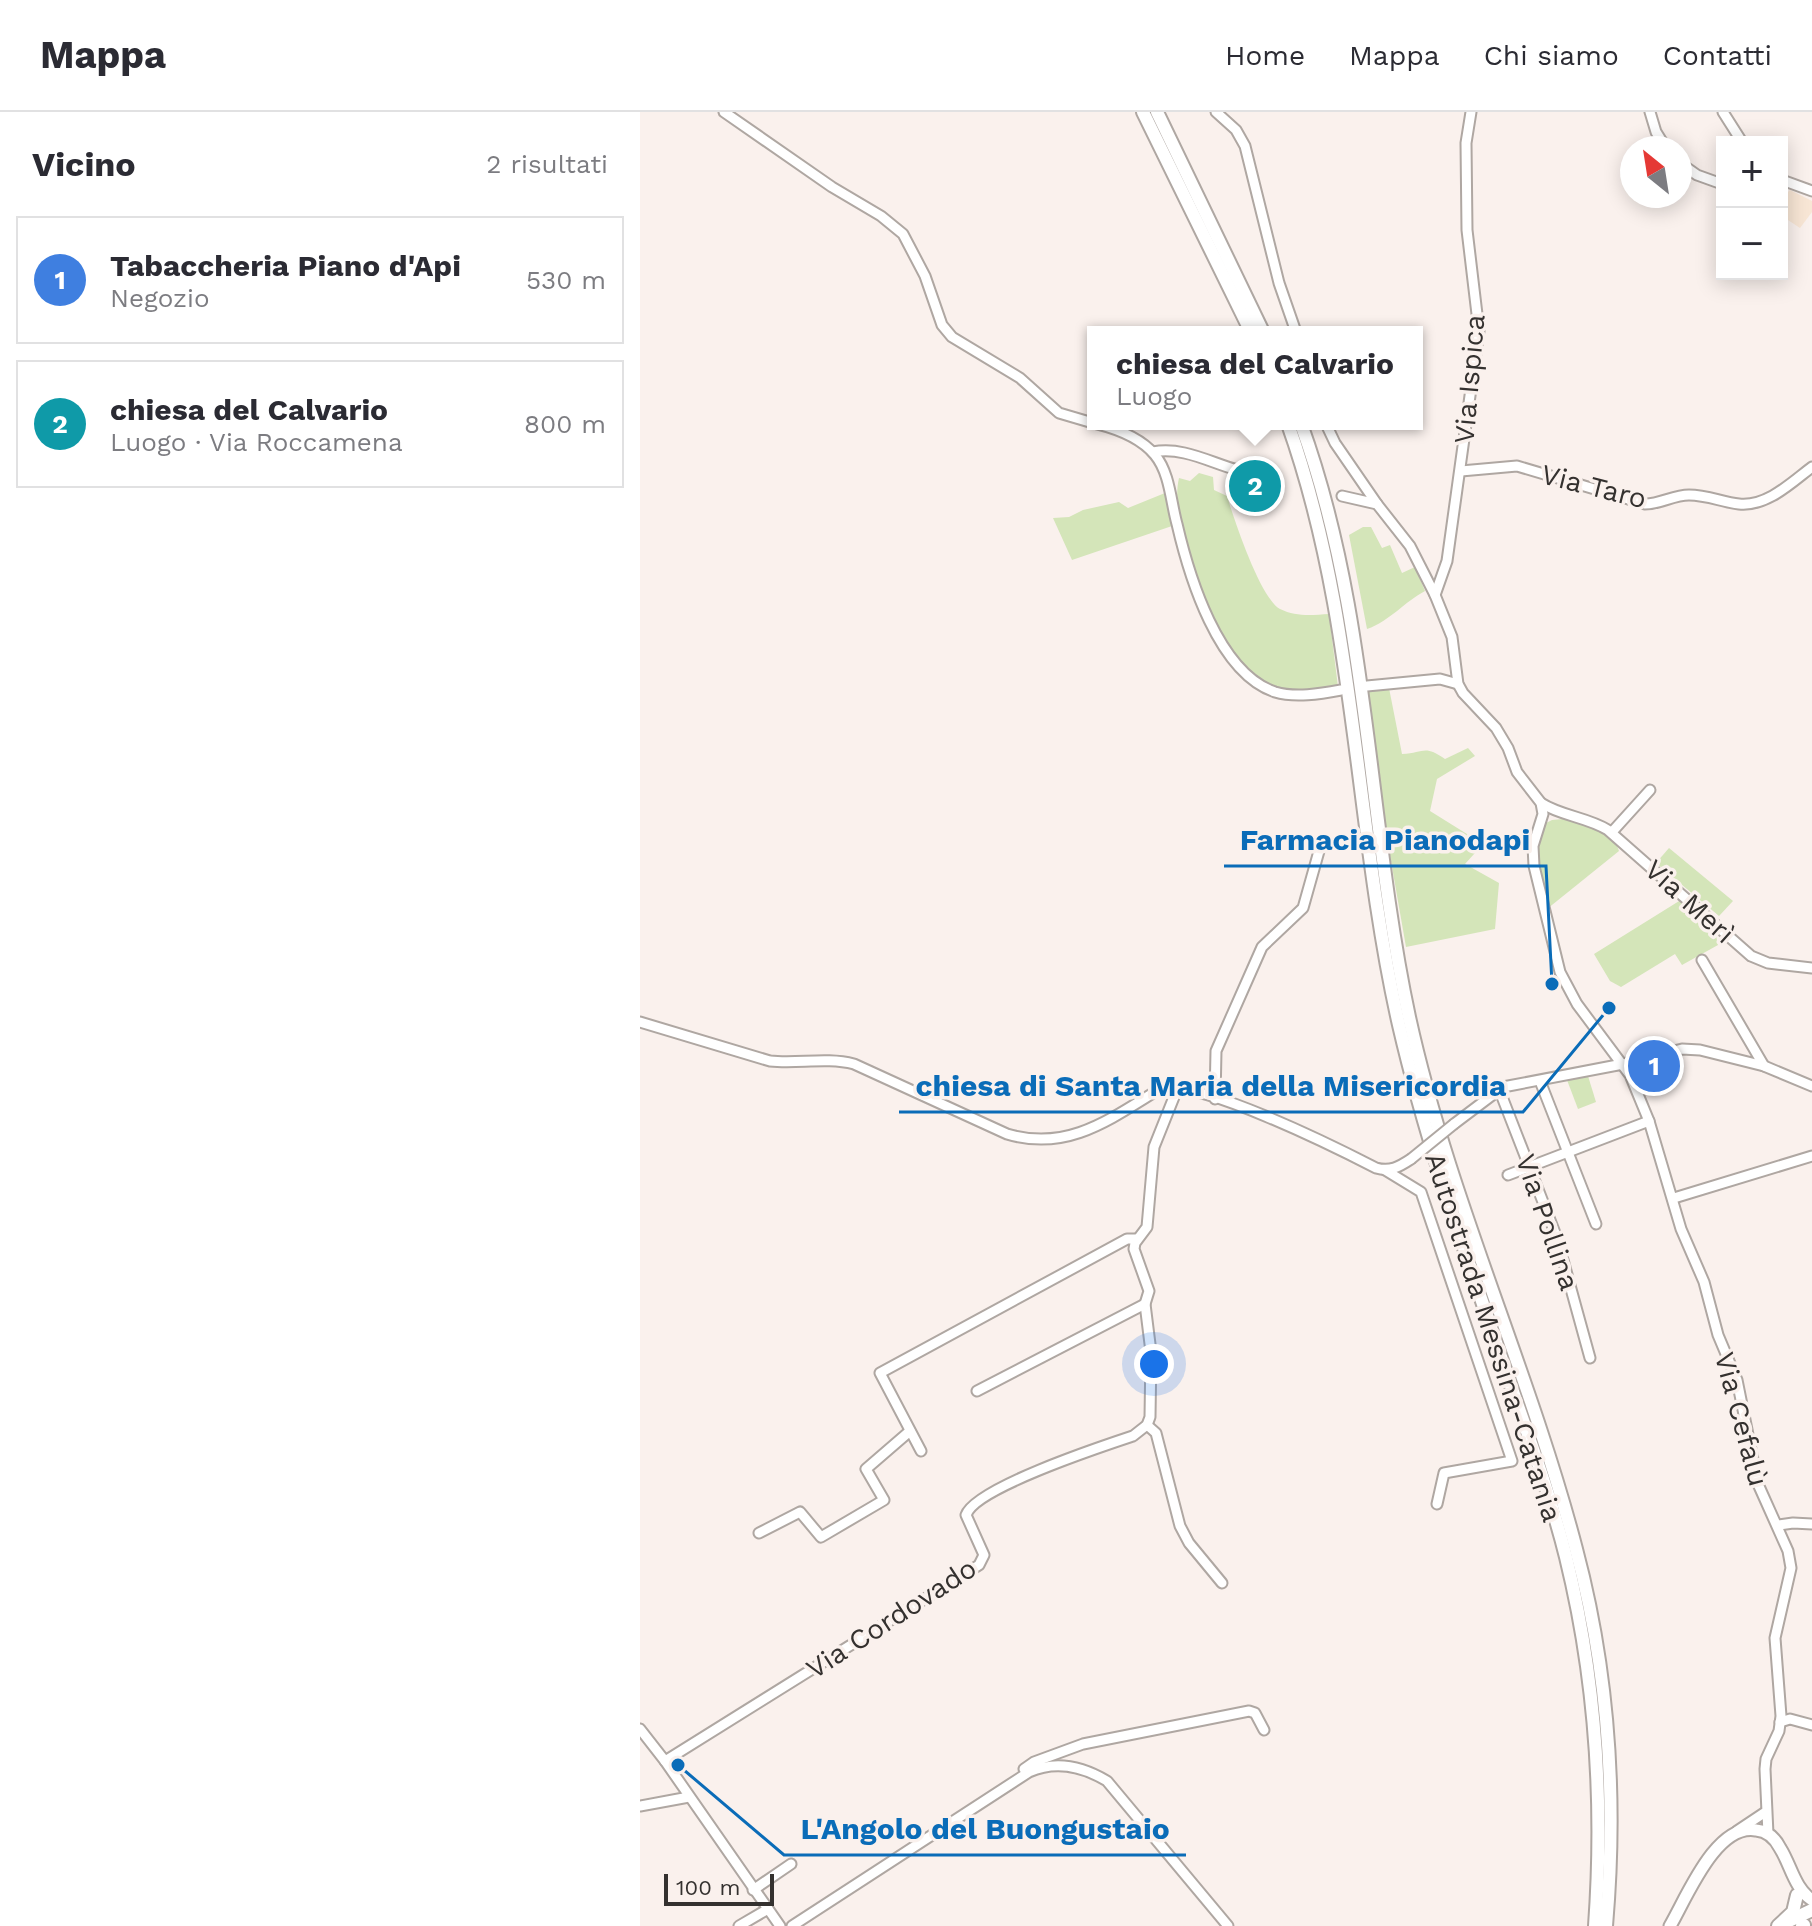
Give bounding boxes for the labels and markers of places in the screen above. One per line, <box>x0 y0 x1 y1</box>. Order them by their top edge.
pin: 2 <box>1229 456 1281 516</box>
callout: Farmacia Pianodapi <box>1224 812 1546 866</box>
pin: 1 <box>1628 1036 1680 1096</box>
callout: chiesa di Santa Maria della Misericordia <box>899 1058 1523 1112</box>
callout: L'Angolo del Buongustaio <box>784 1801 1186 1855</box>

